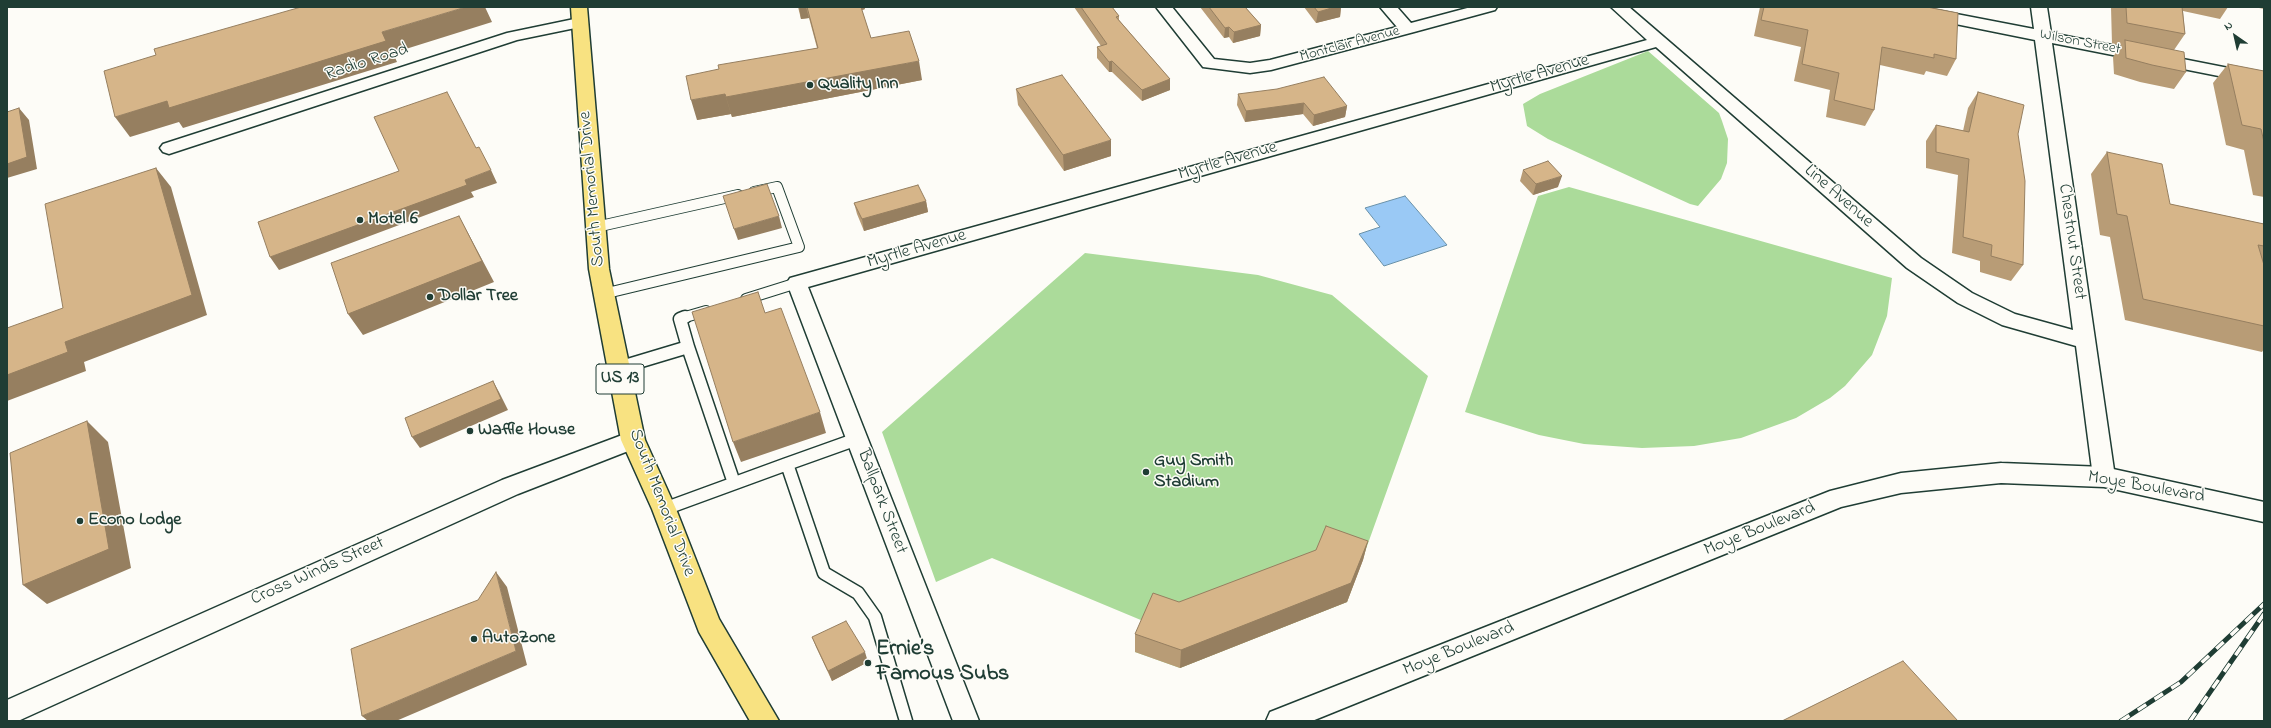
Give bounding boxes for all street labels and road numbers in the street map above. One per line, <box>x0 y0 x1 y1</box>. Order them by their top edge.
street label: Montclair Avenue <box>1298 23 1402 67</box>
street label: Wilson Street <box>2038 26 2122 60</box>
street label: Radio Road <box>323 39 411 87</box>
street label: Myrtle Avenue <box>1488 51 1592 99</box>
street label: South Memorial Drive <box>575 110 611 268</box>
street label: Myrtle Avenue <box>1176 138 1280 186</box>
street label: Line Avenue <box>1799 161 1877 233</box>
street label: Chestnut Street <box>2052 183 2090 301</box>
street label: Myrtle Avenue <box>865 226 969 274</box>
road number: US 13 <box>596 364 644 394</box>
street label: South Memorial Drive <box>623 426 699 580</box>
street label: Ballpark Street <box>851 446 911 558</box>
street label: Moye Boulevard <box>2086 467 2206 509</box>
street label: Moye Boulevard <box>1701 498 1819 562</box>
street label: Cross Winds Street <box>248 533 388 611</box>
street label: Moye Boulevard <box>1400 618 1518 682</box>

